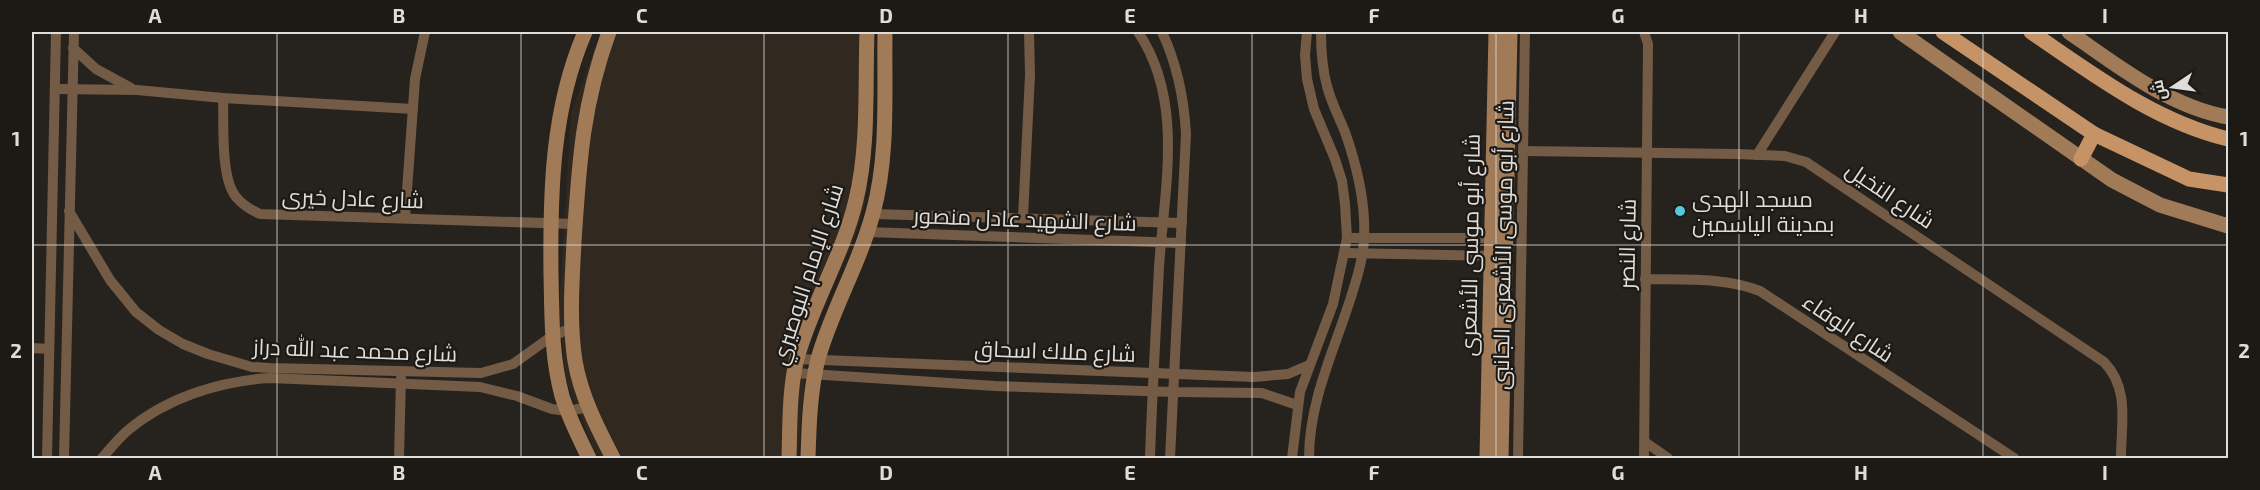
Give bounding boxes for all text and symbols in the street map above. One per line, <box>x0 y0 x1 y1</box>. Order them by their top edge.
text: A <box>148 3 162 27</box>
text: B <box>393 3 405 27</box>
text: C <box>636 3 648 27</box>
text: D <box>879 3 893 27</box>
text: E <box>1124 3 1136 27</box>
text: F <box>1368 3 1380 27</box>
text: G <box>1612 3 1624 27</box>
text: H <box>1854 3 1868 27</box>
text: I <box>2102 3 2108 27</box>
north arrow <box>2143 57 2203 117</box>
text: ش <box>2146 78 2170 103</box>
street label: شارع أبو موسى الأشعرى الجانبى <box>1486 100 1521 390</box>
text: 1 <box>12 126 20 150</box>
text: 1 <box>2240 126 2248 150</box>
street label: شارع أبو موسى الأشعرى <box>1454 133 1487 357</box>
street label: شارع النخيل <box>1840 155 1940 236</box>
street label: شارع الإمام البوصيري <box>764 180 852 369</box>
street label: شارع عادل خيرى <box>281 182 425 215</box>
place label: مسجد الهدى بمدينة الياسمين <box>1692 185 1834 238</box>
street label: شارع النصر <box>1612 198 1643 292</box>
street label: شارع الشهيد عادل منصور <box>911 201 1137 238</box>
marker: مسجد الهدى بمدينة الياسمين <box>1673 204 1687 218</box>
street label: شارع الوفاء <box>1797 287 1899 369</box>
street label: شارع محمد عبد الله دراز <box>250 332 458 369</box>
street label: شارع ملاك اسحاق <box>974 334 1136 369</box>
text: 2 <box>10 338 22 362</box>
text: 2 <box>2238 338 2250 362</box>
text: A <box>148 460 162 484</box>
text: B <box>393 460 405 484</box>
text: C <box>636 460 648 484</box>
text: D <box>879 460 893 484</box>
text: E <box>1124 460 1136 484</box>
text: F <box>1368 460 1380 484</box>
text: G <box>1612 460 1624 484</box>
text: H <box>1854 460 1868 484</box>
text: I <box>2102 460 2108 484</box>

